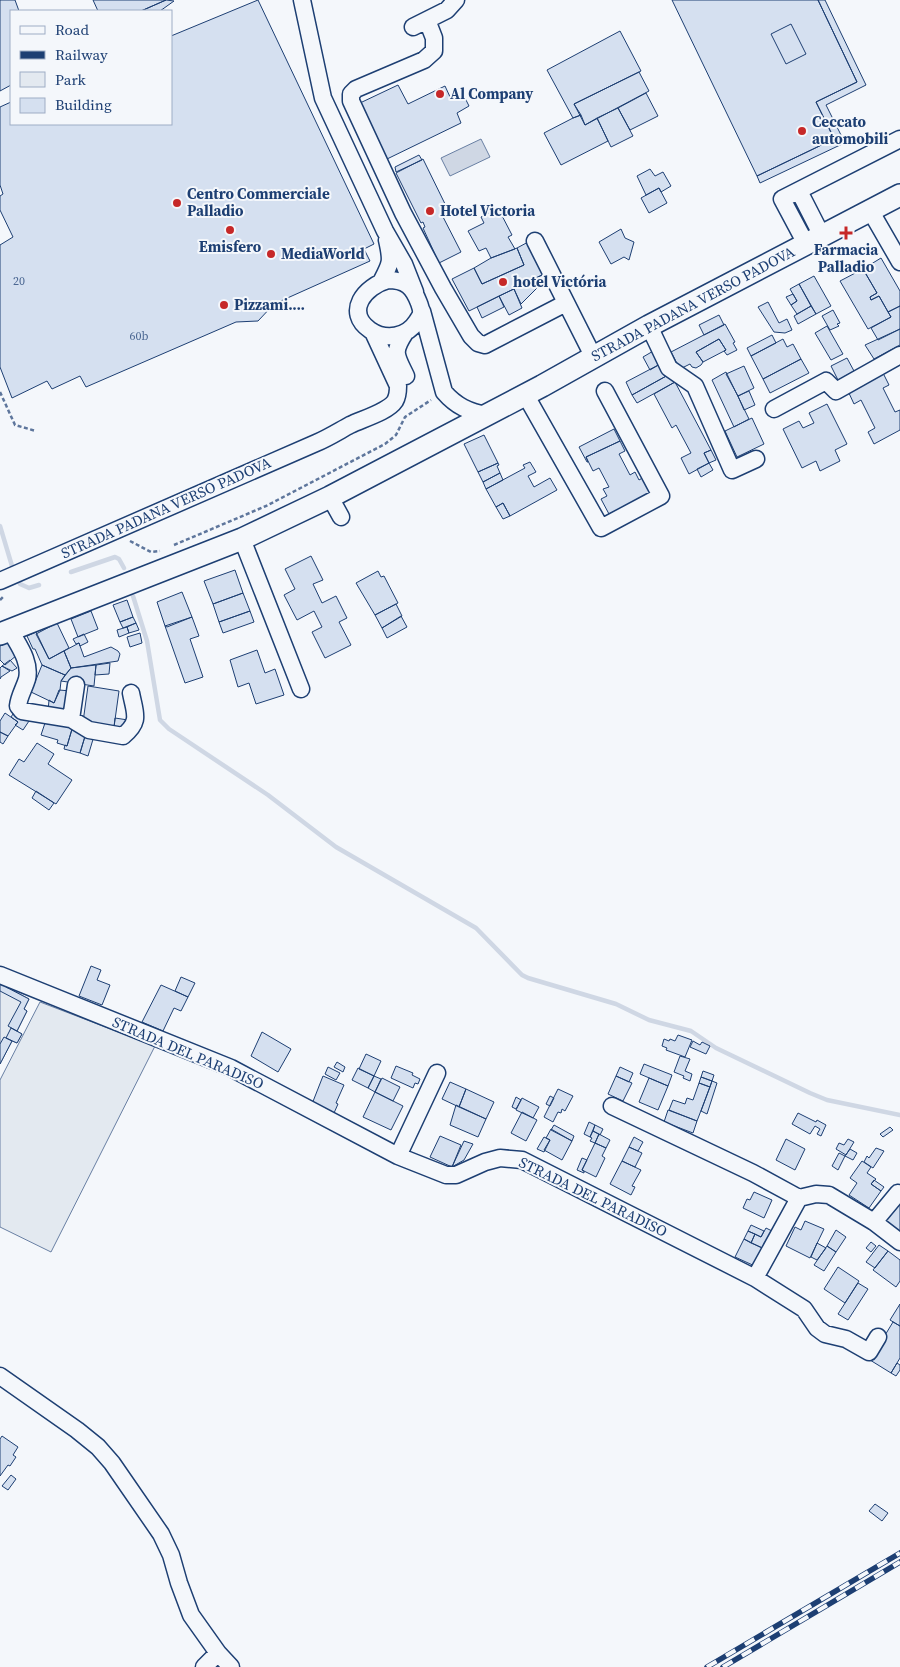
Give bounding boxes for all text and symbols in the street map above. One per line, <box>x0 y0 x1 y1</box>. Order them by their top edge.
legend <box>10 10 172 125</box>
text: Road <box>55 19 89 40</box>
text: Railway <box>55 44 108 65</box>
text: Park <box>55 69 87 90</box>
place label: Al Company <box>450 83 533 104</box>
marker: Al Company <box>434 88 446 100</box>
text: Building <box>55 94 112 115</box>
place label: Ceccato automobili <box>812 111 888 149</box>
marker: Ceccato automobili <box>796 125 808 137</box>
place label: Centro Commerciale Palladio <box>187 183 330 221</box>
marker: Centro Commerciale Palladio <box>171 197 183 209</box>
place label: Hotel Victoria <box>440 200 536 221</box>
marker: Hotel Victoria <box>424 205 436 217</box>
marker: Emisfero <box>224 224 236 236</box>
marker: Farmacia Palladio <box>840 227 852 239</box>
place label: Emisfero <box>199 236 262 257</box>
place label: Farmacia Palladio <box>814 239 879 277</box>
street label: STRADA PADANA VERSO PADOVA <box>587 241 798 366</box>
place label: MediaWorld <box>281 243 365 264</box>
marker: MediaWorld <box>265 248 277 260</box>
place label: hotel Victória <box>513 271 607 292</box>
house number: 20 <box>13 273 25 289</box>
marker: hotel Victória <box>497 276 509 288</box>
place label: Pizzami.... <box>234 294 305 315</box>
marker: Pizzami.... <box>218 299 230 311</box>
house number: 60b <box>130 328 149 344</box>
street label: STRADA PADANA VERSO PADOVA <box>58 452 274 563</box>
street label: STRADA DEL PARADISO <box>109 1011 267 1094</box>
street label: STRADA DEL PARADISO <box>515 1151 671 1242</box>

